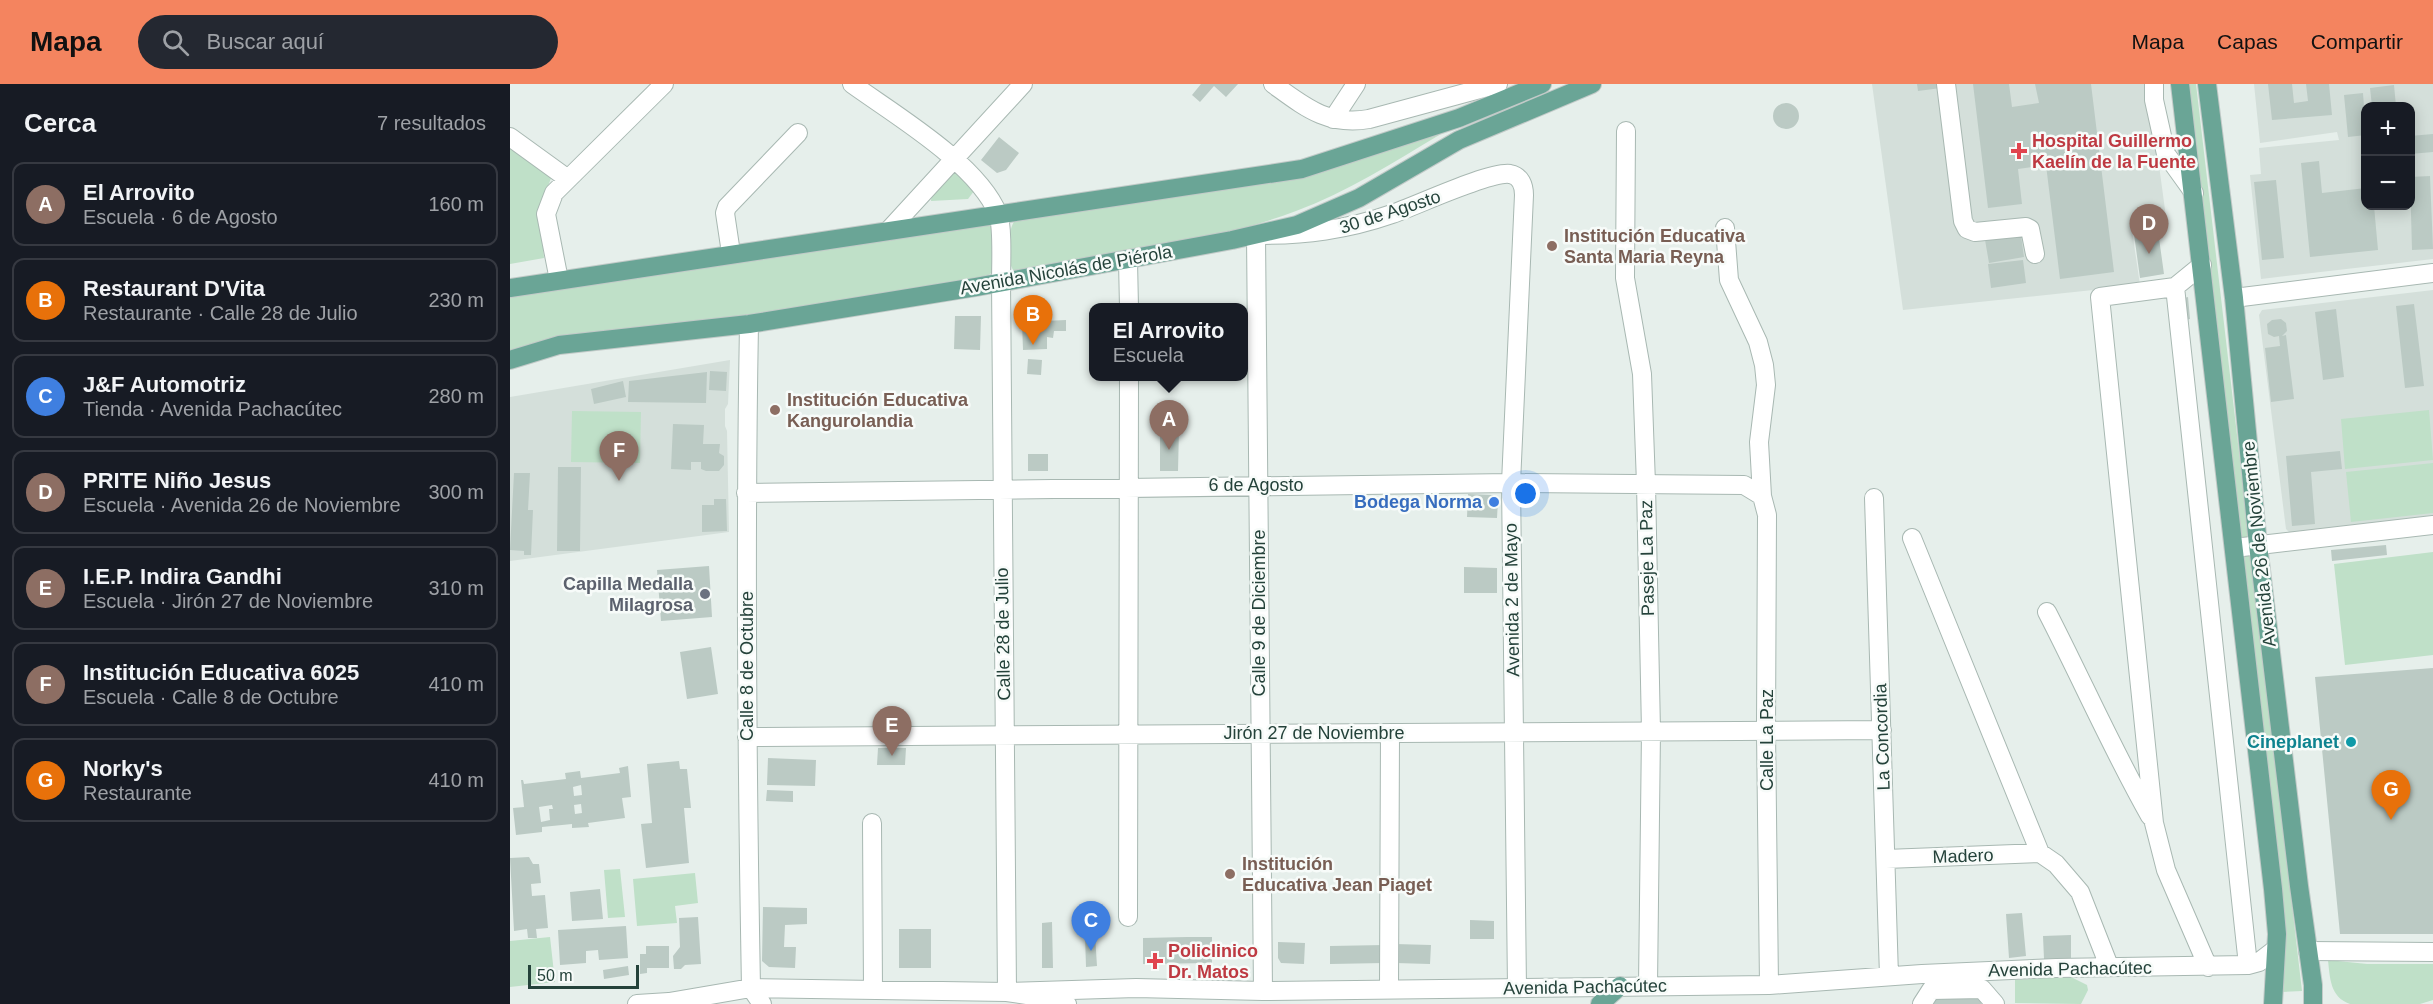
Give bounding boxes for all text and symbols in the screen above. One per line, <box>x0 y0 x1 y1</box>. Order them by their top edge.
search box <box>138 15 558 69</box>
text: Mapa <box>30 26 102 57</box>
icon: search <box>159 26 192 59</box>
text: Buscar aquí <box>207 29 324 54</box>
text: Mapa <box>2132 30 2184 53</box>
text: Capas <box>2217 30 2278 53</box>
text: Compartir <box>2311 30 2403 53</box>
map controls <box>2361 102 2415 210</box>
button: + <box>2361 102 2415 156</box>
text: Cerca <box>24 108 96 138</box>
text: 7 resultados <box>377 112 486 134</box>
place label: Hospital Guillermo Kaelín de la Fuente <box>2032 131 2196 172</box>
marker: Hospital Guillermo Kaelín de la Fuente <box>2010 142 2028 160</box>
button: − <box>2361 156 2415 210</box>
text: El Arrovito <box>83 180 195 205</box>
street label: 30 de Agosto <box>1337 186 1443 238</box>
text: A <box>38 193 53 215</box>
text: 160 m <box>428 193 484 215</box>
pin: D <box>2130 204 2168 254</box>
text: Escuela · 6 de Agosto <box>83 206 278 228</box>
place label: Institución Educativa Santa Maria Reyna <box>1564 226 1746 267</box>
marker: Institución Educativa Santa Maria Reyna <box>1545 239 1559 253</box>
street label: Avenida Nicolás de Piérola <box>958 241 1174 298</box>
text: Restaurant D'Vita <box>83 276 265 301</box>
text: B <box>38 289 53 311</box>
text: 230 m <box>428 289 484 311</box>
pin: B <box>1014 296 1052 345</box>
text: Restaurante · Calle 28 de Julio <box>83 302 358 324</box>
popup <box>1089 303 1248 381</box>
text: El Arrovito <box>1113 318 1224 343</box>
text: Escuela <box>1113 344 1184 366</box>
text: J&F Automotriz <box>83 372 246 397</box>
text: C <box>38 385 53 407</box>
text: 280 m <box>428 385 484 407</box>
place label: Institución Educativa Kangurolandia <box>787 390 969 431</box>
text: Tienda · Avenida Pachacútec <box>83 398 342 420</box>
pin: A <box>1150 400 1188 450</box>
marker: Institución Educativa Kangurolandia <box>768 403 782 417</box>
pin: F <box>600 432 638 481</box>
street label: Avenida 26 de Noviembre <box>2238 440 2280 648</box>
text: PRITE Niño Jesus <box>83 468 271 493</box>
street label: 6 de Agosto <box>1208 475 1304 495</box>
your location <box>1511 479 1540 508</box>
text: D <box>38 481 53 503</box>
text: 300 m <box>428 481 484 503</box>
place label: Bodega Norma <box>1354 492 1483 512</box>
text: Escuela · Avenida 26 de Noviembre <box>83 494 401 516</box>
marker: Bodega Norma <box>1487 495 1501 509</box>
street label: Paseje La Paz <box>1636 500 1658 616</box>
street label: Avenida 2 de Mayo <box>1501 523 1523 677</box>
street label: Calle 9 de Diciembre <box>1249 529 1269 697</box>
text: I.E.P. Indira Gandhi <box>83 564 282 589</box>
street label: Calle 28 de Julio <box>992 567 1014 701</box>
place label: Capilla Medalla Milagrosa <box>563 574 694 615</box>
text: E <box>39 577 52 599</box>
text: 310 m <box>428 577 484 599</box>
marker: Capilla Medalla Milagrosa <box>698 587 712 601</box>
text: Escuela · Jirón 27 de Noviembre <box>83 590 373 612</box>
street label: Calle 8 de Octubre <box>737 591 757 741</box>
text: Institución Educativa 6025 <box>83 660 359 685</box>
text: F <box>39 673 52 695</box>
text: 410 m <box>428 673 484 695</box>
street label: La Concordia <box>1870 682 1894 791</box>
text: Escuela · Calle 8 de Octubre <box>83 686 339 708</box>
street label: Calle La Paz <box>1757 689 1777 791</box>
pin: E <box>872 706 911 756</box>
street label: Jirón 27 de Noviembre <box>1223 723 1405 743</box>
place label: Cineplanet <box>2247 732 2339 752</box>
marker: Cineplanet <box>2344 735 2358 749</box>
text: Norky's <box>83 756 163 781</box>
text: G <box>38 769 53 791</box>
text: 410 m <box>428 769 484 791</box>
pin: G <box>2372 770 2410 820</box>
text: Restaurante <box>83 782 192 804</box>
street label: Madero <box>1932 845 1994 867</box>
place label: Institución Educativa Jean Piaget <box>1242 854 1432 895</box>
marker: Institución Educativa Jean Piaget <box>1223 867 1237 881</box>
pin: C <box>1072 902 1110 951</box>
place label: Policlinico Dr. Matos <box>1168 941 1258 982</box>
marker: Policlinico Dr. Matos <box>1146 952 1164 970</box>
street label: Avenida Pachacútec <box>1988 958 2152 980</box>
scale bar <box>528 962 639 990</box>
text: 50 m <box>537 967 573 984</box>
street label: Avenida Pachacútec <box>1503 976 1667 998</box>

